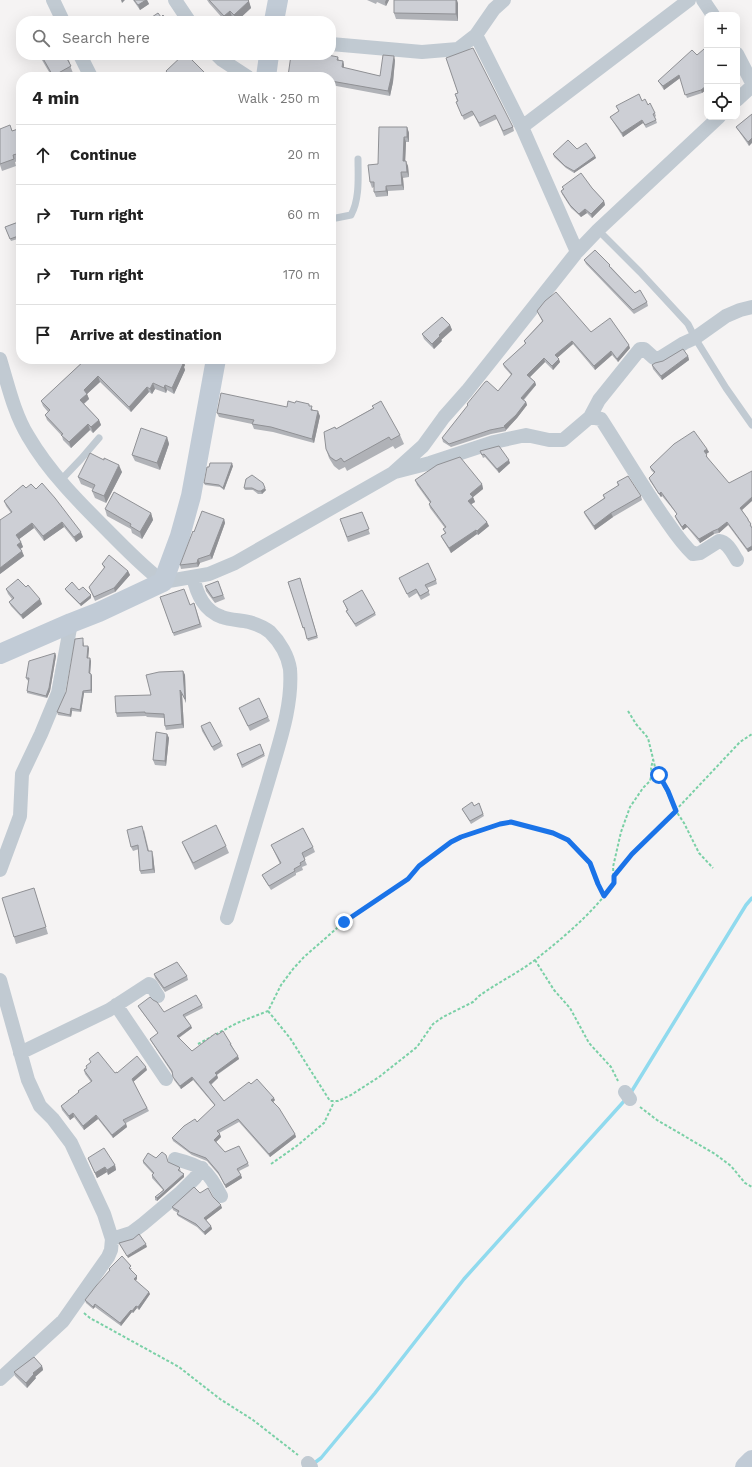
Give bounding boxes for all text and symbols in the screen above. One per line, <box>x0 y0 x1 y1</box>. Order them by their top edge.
map controls <box>704 12 740 120</box>
button: + <box>704 12 740 48</box>
search box <box>16 16 336 60</box>
icon: search <box>30 27 52 49</box>
text: Search here <box>62 29 150 47</box>
button: − <box>704 48 740 84</box>
button: locate <box>704 84 740 120</box>
text: 4 min <box>32 88 79 108</box>
text: Walk · 250 m <box>238 91 320 106</box>
icon: ahead <box>32 144 54 166</box>
text: Continue <box>70 146 137 164</box>
text: 20 m <box>288 147 320 162</box>
icon: right <box>32 204 54 226</box>
text: Turn right <box>70 206 143 224</box>
text: 60 m <box>287 207 320 222</box>
icon: right <box>32 264 54 286</box>
text: Turn right <box>70 266 143 284</box>
text: 170 m <box>283 267 320 282</box>
icon: arrive <box>32 324 54 346</box>
text: Arrive at destination <box>70 326 222 344</box>
route start <box>650 766 668 784</box>
route end <box>335 913 353 931</box>

